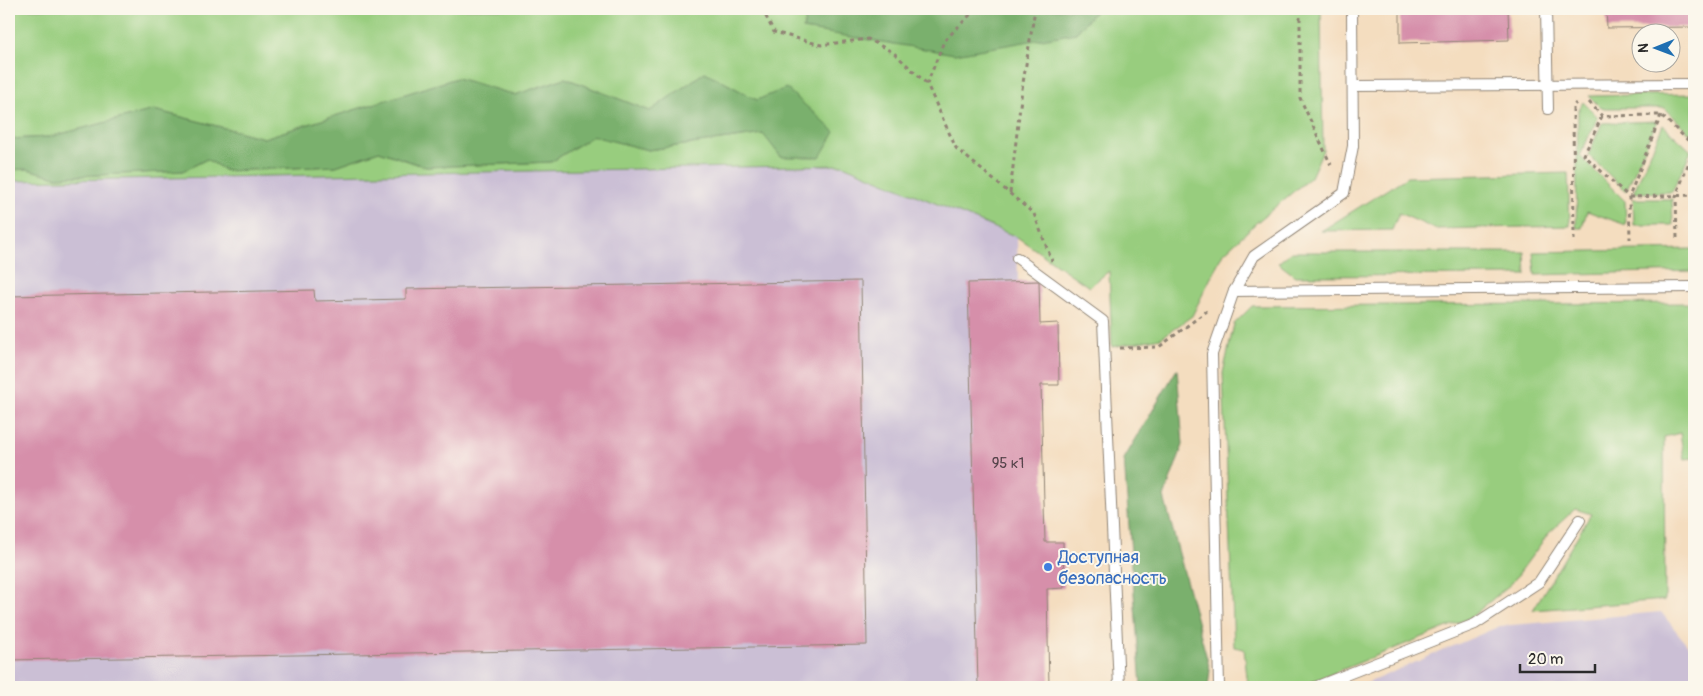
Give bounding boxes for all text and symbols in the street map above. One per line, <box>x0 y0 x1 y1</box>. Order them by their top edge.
north arrow <box>1630 22 1680 72</box>
text: N <box>1635 43 1652 53</box>
house number: 95 к1 <box>992 454 1024 473</box>
place label: Доступная безопасность <box>1057 546 1167 590</box>
marker: Доступная безопасность <box>1042 561 1054 573</box>
scale bar <box>1520 641 1596 673</box>
text: 20 m <box>1528 650 1563 669</box>

